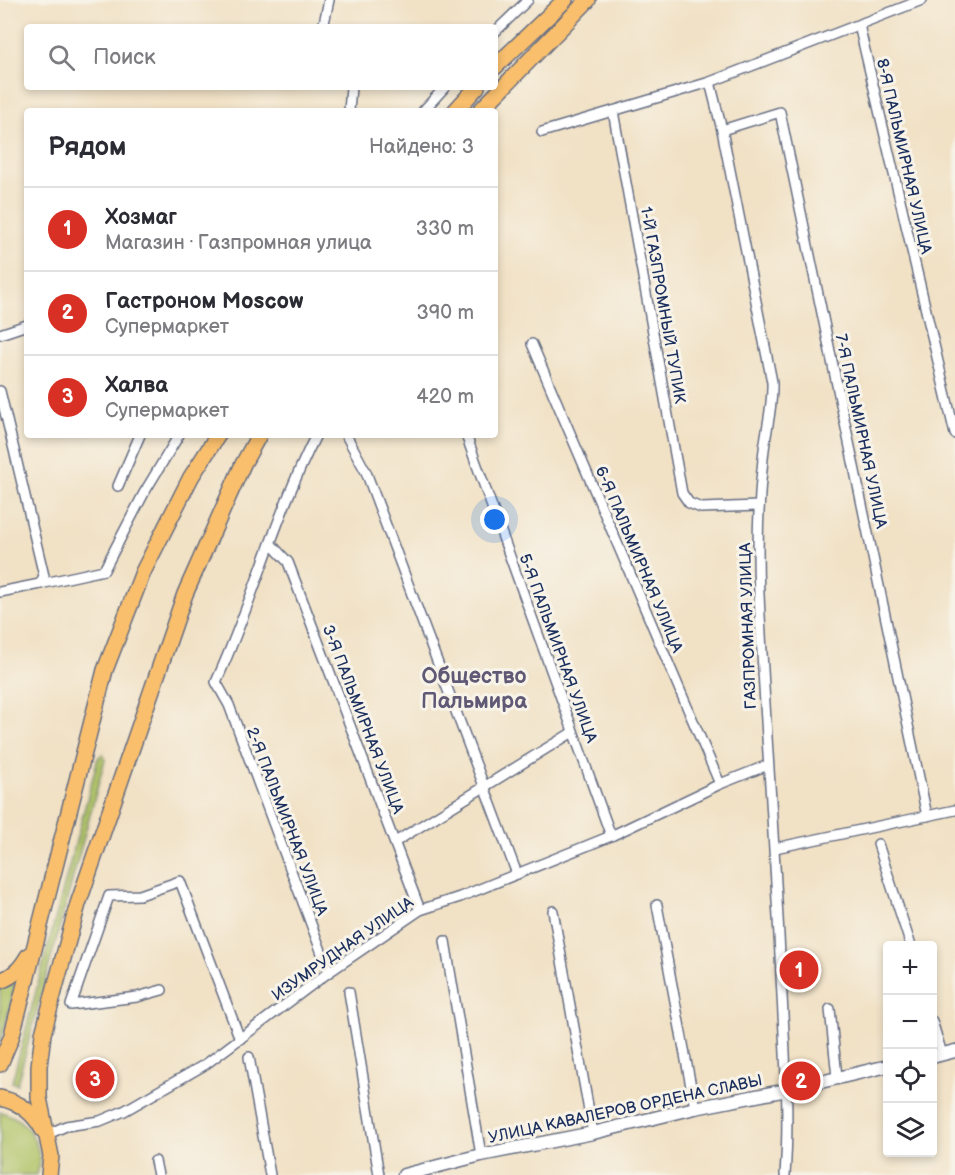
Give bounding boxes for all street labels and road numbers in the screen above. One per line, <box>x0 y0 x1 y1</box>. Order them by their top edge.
street label: 8-Я ПАЛЬМИРНАЯ УЛИЦА <box>872 57 935 256</box>
street label: 1-Й ГАЗПРОМНЫЙ ТУПИК <box>636 205 689 406</box>
street label: 7-Я ПАЛЬМИРНАЯ УЛИЦА <box>831 332 891 531</box>
street label: 6-Я ПАЛЬМИРНАЯ УЛИЦА <box>591 464 687 656</box>
street label: ГАЗПРОМНАЯ УЛИЦА <box>736 542 761 709</box>
street label: 5-Я ПАЛЬМИРНАЯ УЛИЦА <box>514 551 601 746</box>
street label: 3-Я ПАЛЬМИРНАЯ УЛИЦА <box>318 623 408 817</box>
street label: 2-Я ПАЛЬМИРНАЯ УЛИЦА <box>242 725 331 919</box>
street label: ИЗУМРУДНАЯ УЛИЦА <box>268 893 418 1005</box>
street label: УЛИЦА КАВАЛЕРОВ ОРДЕНА СЛАВЫ <box>486 1071 764 1148</box>

